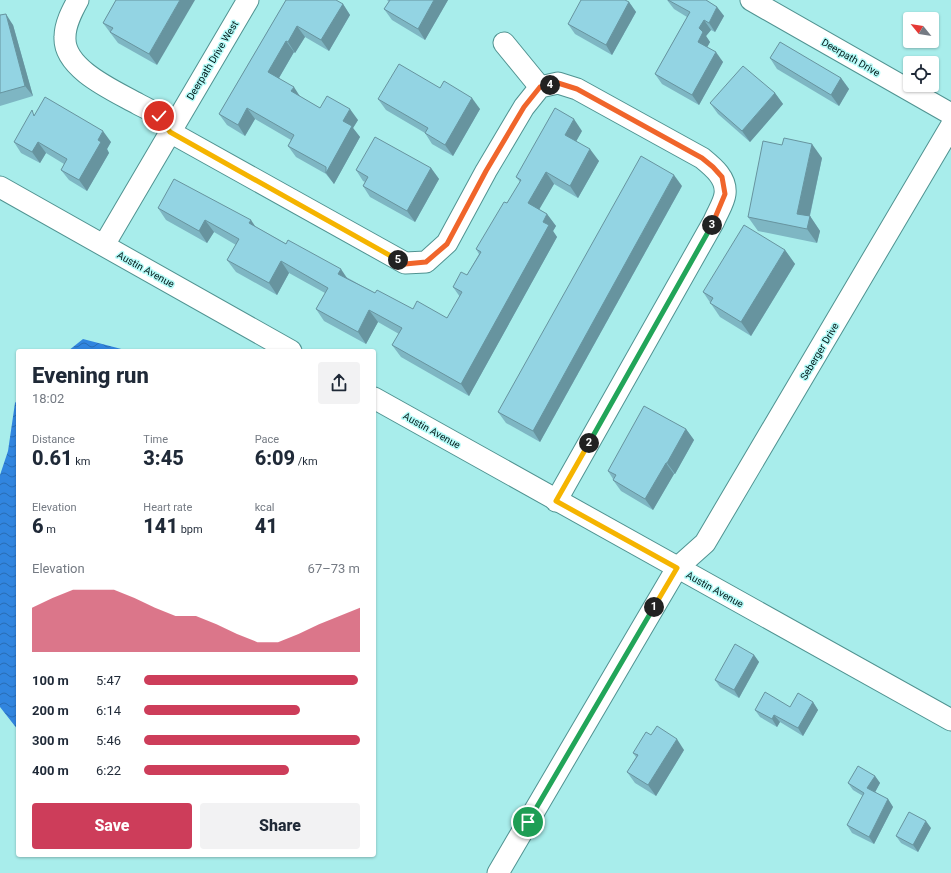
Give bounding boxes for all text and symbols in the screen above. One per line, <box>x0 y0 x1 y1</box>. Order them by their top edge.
north arrow <box>903 12 939 48</box>
map controls <box>903 12 939 92</box>
street label: Deerpath Drive West <box>184 19 240 102</box>
street label: Deerpath Drive <box>820 36 882 79</box>
button: locate <box>903 56 939 92</box>
pin: 4 <box>540 75 560 95</box>
text: 4 <box>547 78 553 91</box>
pin <box>142 99 176 133</box>
icon: check <box>148 105 170 127</box>
pin: 3 <box>702 215 722 235</box>
text: 3 <box>709 218 715 231</box>
street label: Austin Avenue <box>115 249 176 290</box>
pin: 5 <box>388 250 408 270</box>
text: 5 <box>395 253 401 266</box>
street label: Seberger Drive <box>798 321 841 382</box>
button: share <box>318 362 360 404</box>
text: Evening run <box>32 363 149 388</box>
text: 18:02 <box>32 391 64 406</box>
street label: Austin Avenue <box>401 410 462 451</box>
text: Distance <box>32 433 75 446</box>
text: Time <box>143 433 168 446</box>
text: Pace <box>255 433 279 446</box>
pin: 2 <box>579 433 599 453</box>
text: 2 <box>586 436 592 449</box>
text: 0.61 <box>32 446 73 470</box>
text: 3:45 <box>143 446 184 470</box>
text: 6:09 <box>255 446 295 470</box>
text: km <box>73 455 90 468</box>
text: /km <box>295 455 318 468</box>
text: Elevation <box>32 501 77 514</box>
text: Heart rate <box>143 501 192 514</box>
text: kcal <box>255 501 275 514</box>
text: 6 <box>32 514 44 538</box>
text: 141 <box>143 514 178 538</box>
text: 41 <box>255 514 278 538</box>
text: m <box>44 523 56 536</box>
text: bpm <box>178 523 203 536</box>
text: Elevation <box>32 561 85 576</box>
text: 67–73 m <box>308 561 360 576</box>
street label: Austin Avenue <box>684 569 745 610</box>
pin: 1 <box>644 597 664 617</box>
text: 1 <box>651 600 657 613</box>
text: 100 m <box>32 673 69 688</box>
text: 5:47 <box>96 673 121 688</box>
text: 200 m <box>32 703 69 718</box>
text: 6:14 <box>96 703 121 718</box>
text: 300 m <box>32 733 69 748</box>
text: 5:46 <box>96 733 121 748</box>
text: 400 m <box>32 763 69 778</box>
text: 6:22 <box>96 763 121 778</box>
button: Save <box>32 803 192 849</box>
button: Share <box>200 803 360 849</box>
pin <box>511 805 545 839</box>
icon: arrive <box>517 811 539 833</box>

